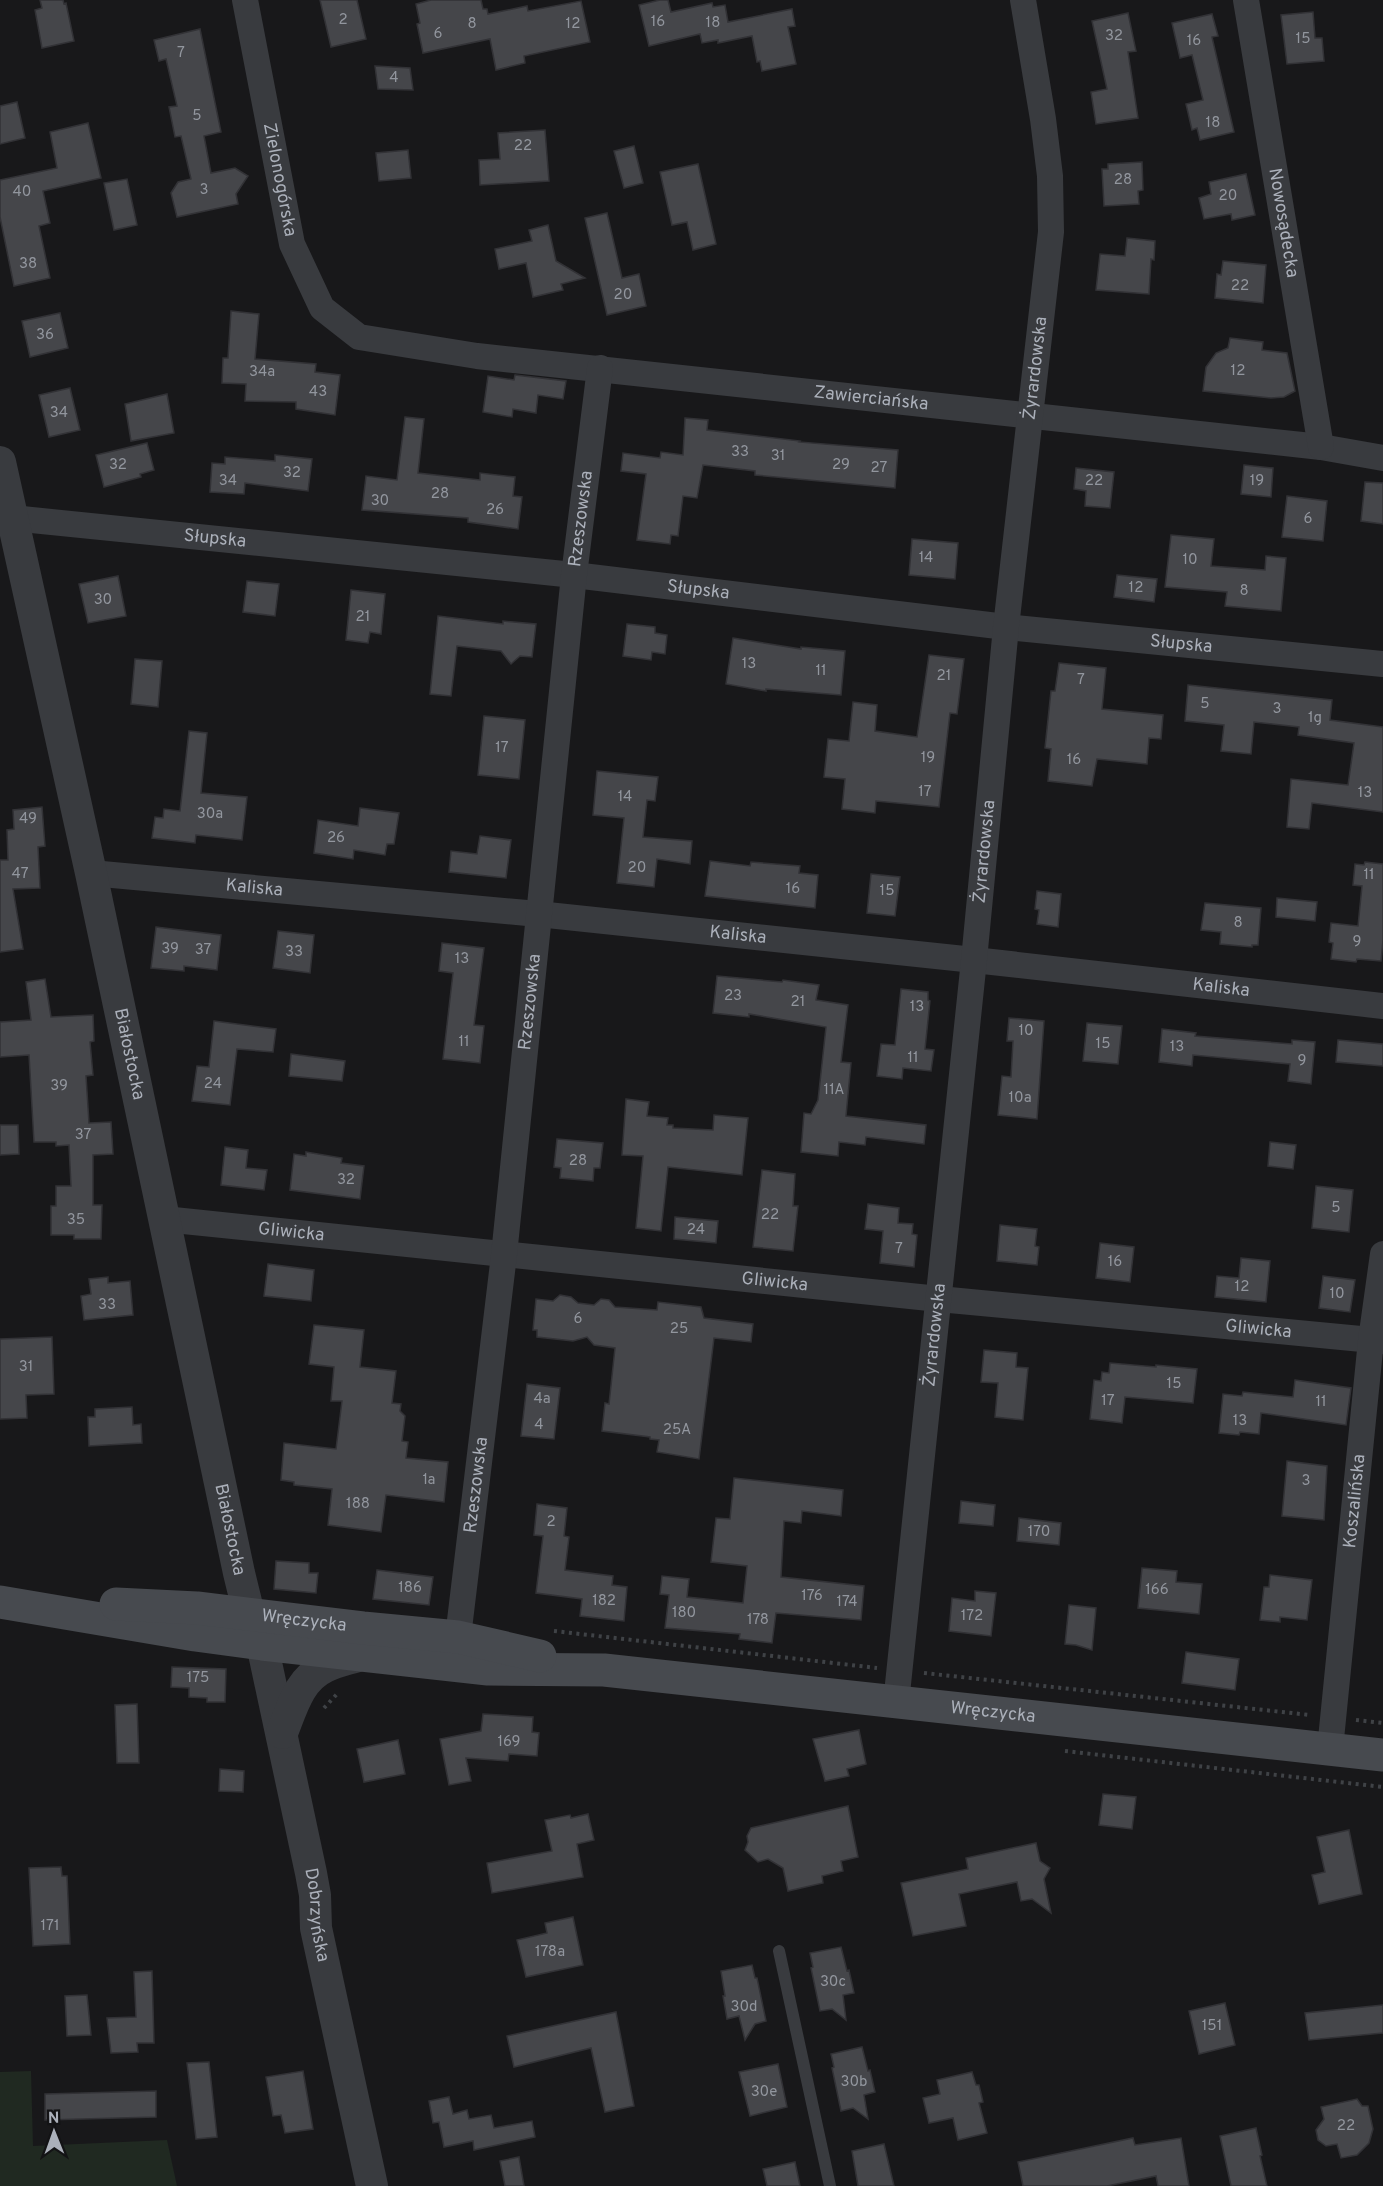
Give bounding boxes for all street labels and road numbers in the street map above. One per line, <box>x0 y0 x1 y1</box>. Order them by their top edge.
street label: Zielonogórska <box>257 121 302 239</box>
street label: Nowosądecka <box>1263 166 1304 280</box>
street label: Żyrardowska <box>1016 315 1053 421</box>
street label: Zawierciańska <box>812 381 930 416</box>
street label: Rzeszowska <box>564 469 599 568</box>
street label: Słupska <box>183 524 247 553</box>
street label: Słupska <box>666 575 731 605</box>
street label: Słupska <box>1149 630 1214 659</box>
street label: Żyrardowska <box>966 799 1001 904</box>
street label: Kaliska <box>225 874 284 902</box>
street label: Kaliska <box>708 921 768 950</box>
street label: Rzeszowska <box>514 953 546 1052</box>
street label: Kaliska <box>1191 973 1251 1002</box>
street label: Białostocka <box>108 1006 150 1102</box>
street label: Gliwicka <box>257 1217 326 1247</box>
street label: Gliwicka <box>740 1267 809 1297</box>
street label: Żyrardowska <box>916 1282 951 1388</box>
street label: Gliwicka <box>1224 1315 1293 1344</box>
street label: Rzeszowska <box>459 1436 494 1535</box>
street label: Koszalińska <box>1339 1453 1371 1549</box>
street label: Białostocka <box>209 1482 251 1578</box>
street label: Wręczycka <box>260 1604 348 1637</box>
street label: Wręczycka <box>949 1696 1037 1729</box>
street label: Dobrzyńska <box>299 1866 335 1964</box>

